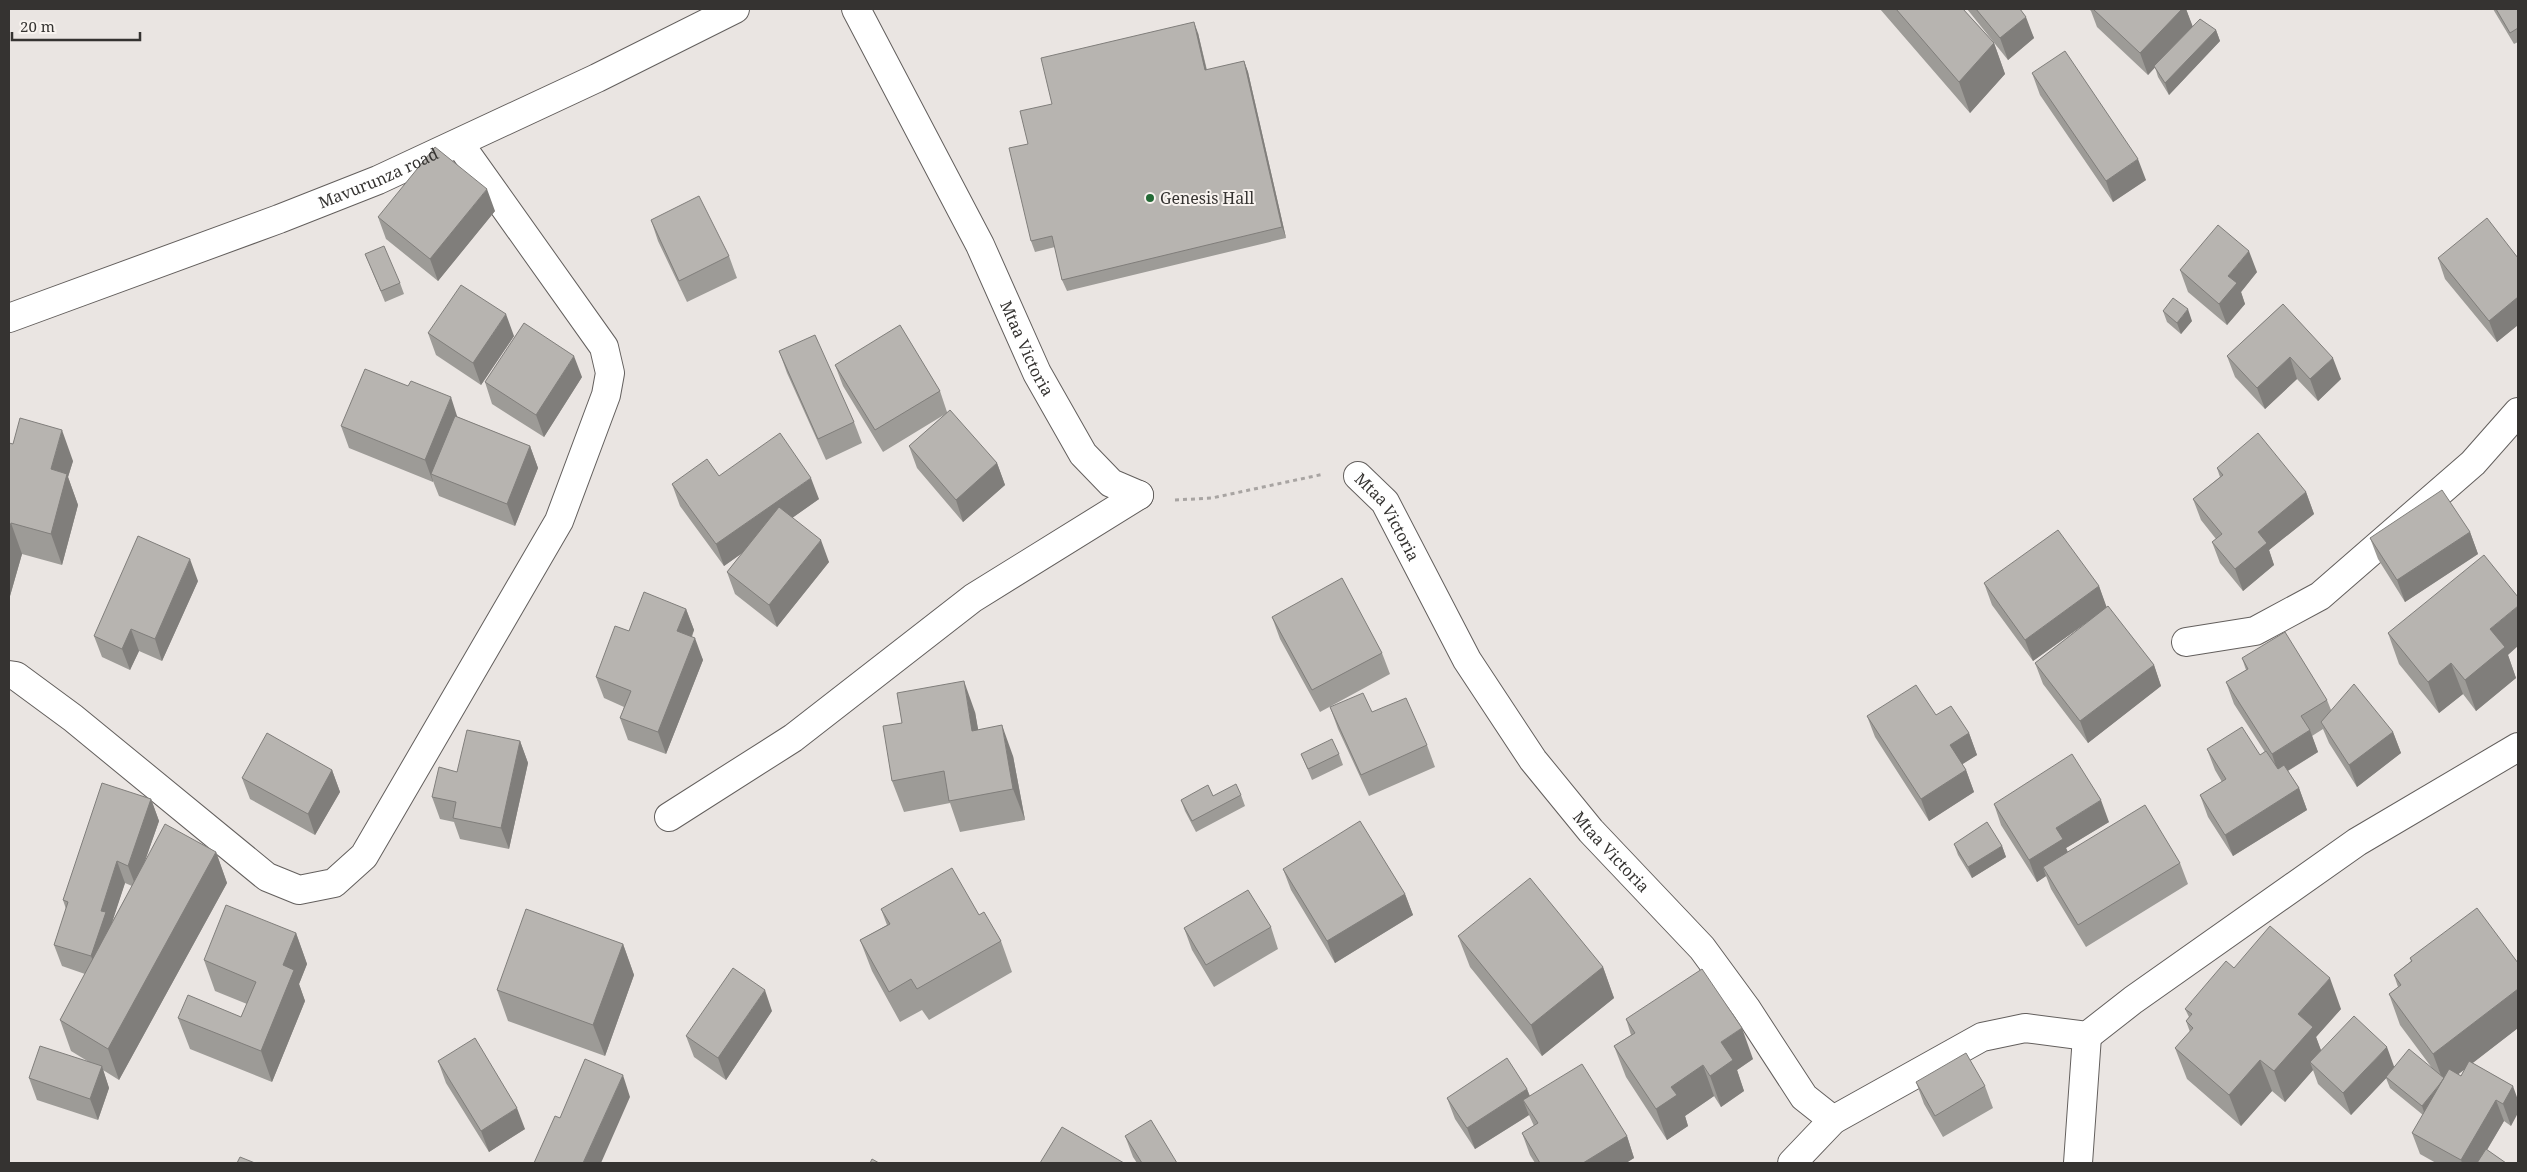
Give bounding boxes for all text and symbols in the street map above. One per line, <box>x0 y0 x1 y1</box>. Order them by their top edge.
scale bar <box>12 10 140 42</box>
text: 20 m <box>20 16 55 36</box>
street label: Mavurunza road <box>315 142 442 213</box>
place label: Genesis Hall <box>1160 187 1254 209</box>
marker: Genesis Hall <box>1144 192 1156 204</box>
street label: Mtaa Victoria <box>995 297 1059 400</box>
street label: Mtaa Victoria <box>1350 468 1425 565</box>
street label: Mtaa Victoria <box>1568 807 1654 897</box>

